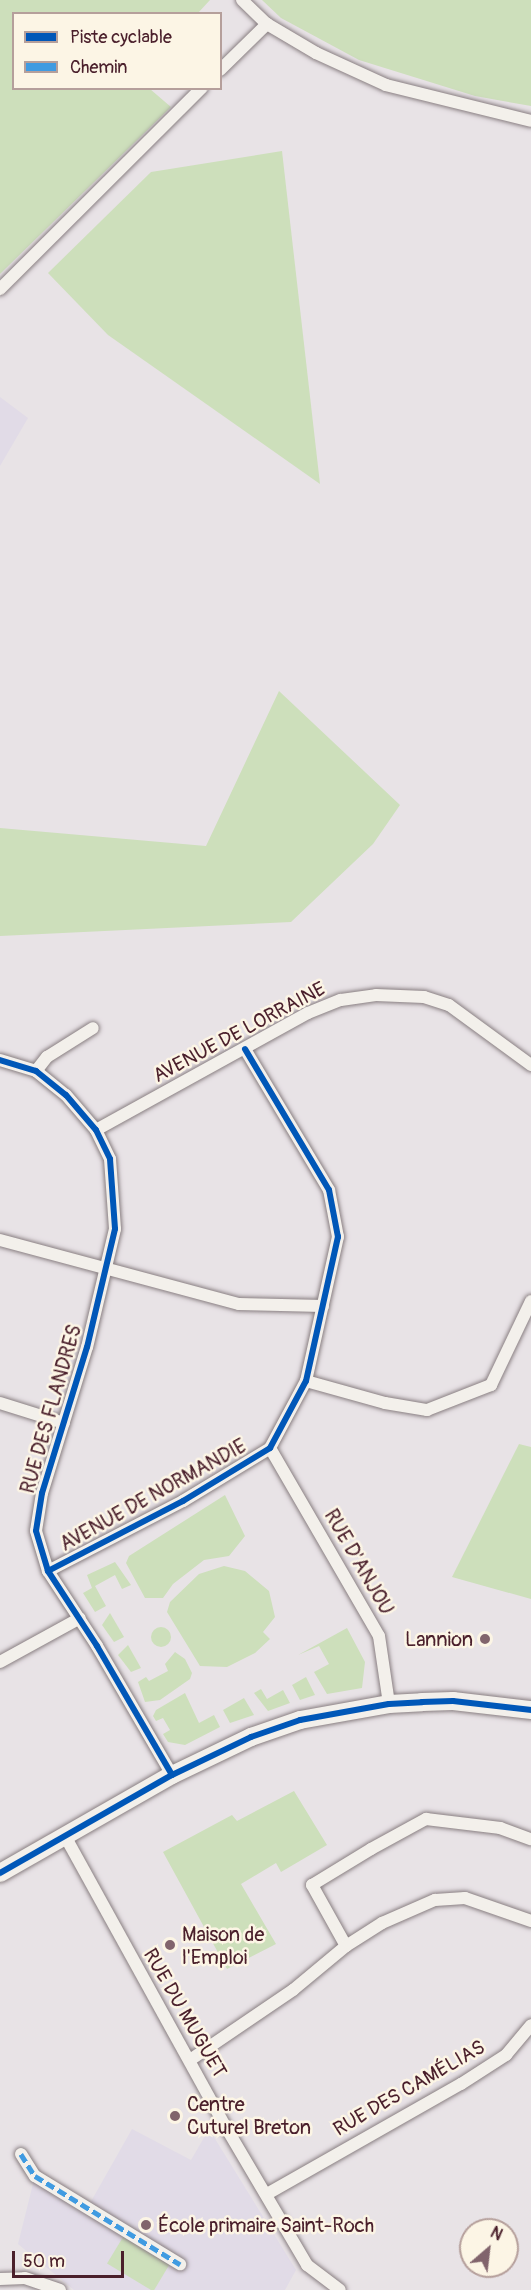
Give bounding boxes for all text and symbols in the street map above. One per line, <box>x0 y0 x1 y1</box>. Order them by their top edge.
legend <box>12 12 222 90</box>
text: Piste cyclable <box>70 26 172 49</box>
text: Chemin <box>70 56 127 79</box>
street label: AVENUE DE LORRAINE <box>149 976 329 1088</box>
street label: RUE DES FLANDRES <box>15 1322 87 1496</box>
street label: AVENUE DE NORMANDIE <box>56 1434 250 1556</box>
street label: RUE D'ANJOU <box>319 1505 399 1619</box>
place label: Lannion <box>405 1627 473 1651</box>
marker: Lannion <box>478 1632 492 1646</box>
place label: Maison de l'Emploi <box>182 1922 264 1969</box>
marker: Maison de l'Emploi <box>163 1938 177 1952</box>
street label: RUE DU MUGUET <box>138 1944 232 2082</box>
street label: RUE DES CAMÉLIAS <box>329 2035 489 2141</box>
place label: Centre Cuturel Breton <box>187 2092 311 2139</box>
marker: Centre Cuturel Breton <box>168 2109 182 2123</box>
place label: École primaire Saint-Roch <box>158 2213 374 2237</box>
marker: École primaire Saint-Roch <box>139 2218 153 2232</box>
north arrow <box>459 2218 519 2278</box>
text: N <box>487 2222 506 2245</box>
scale bar <box>15 2239 128 2277</box>
text: 50 m <box>23 2250 65 2273</box>

